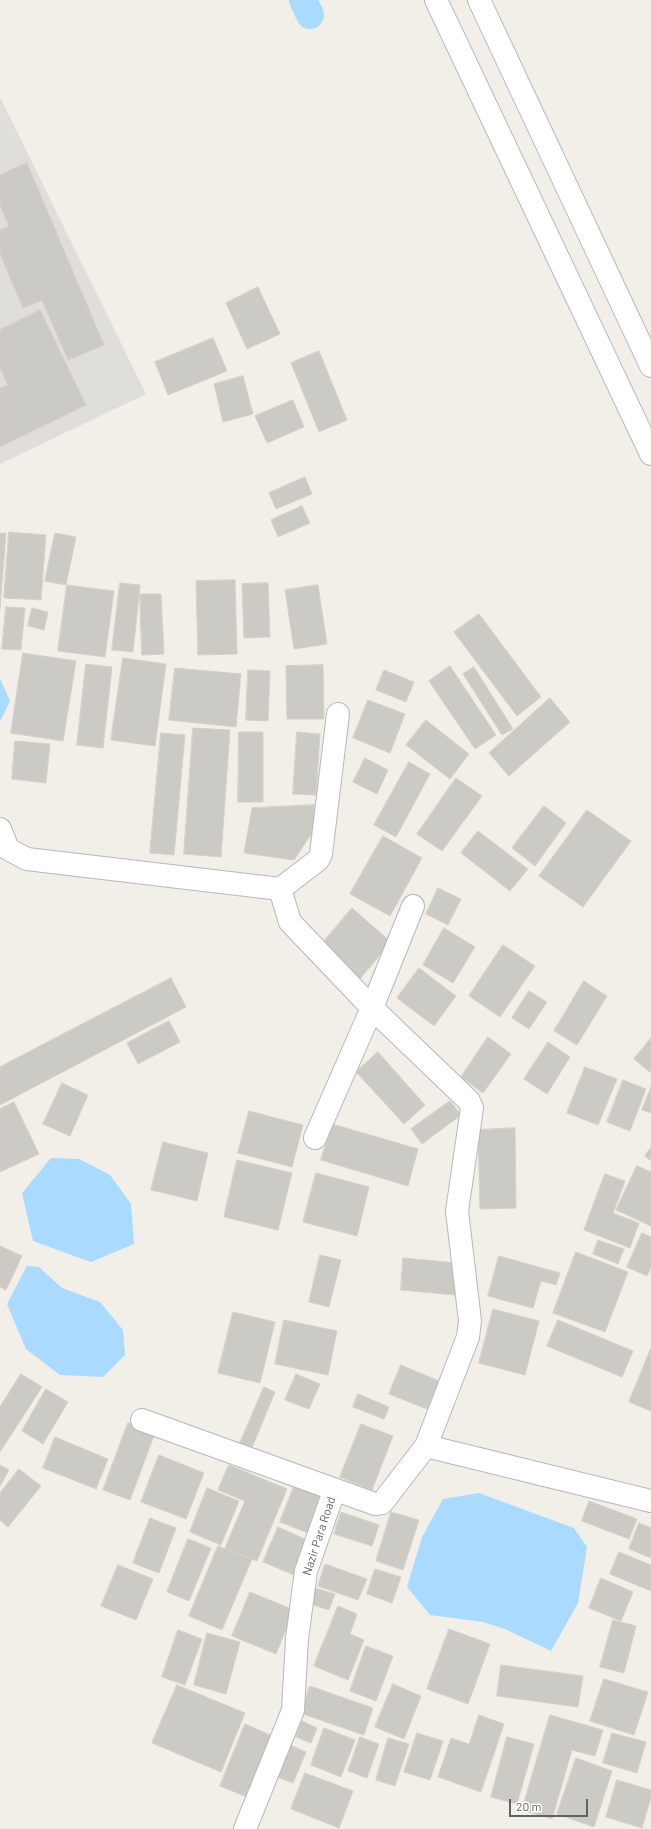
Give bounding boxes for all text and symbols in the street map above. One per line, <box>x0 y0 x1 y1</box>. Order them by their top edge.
street label: Nazir Para Road <box>299 1495 339 1577</box>
scale bar <box>511 1791 590 1817</box>
text: 20 m <box>516 1799 542 1813</box>

